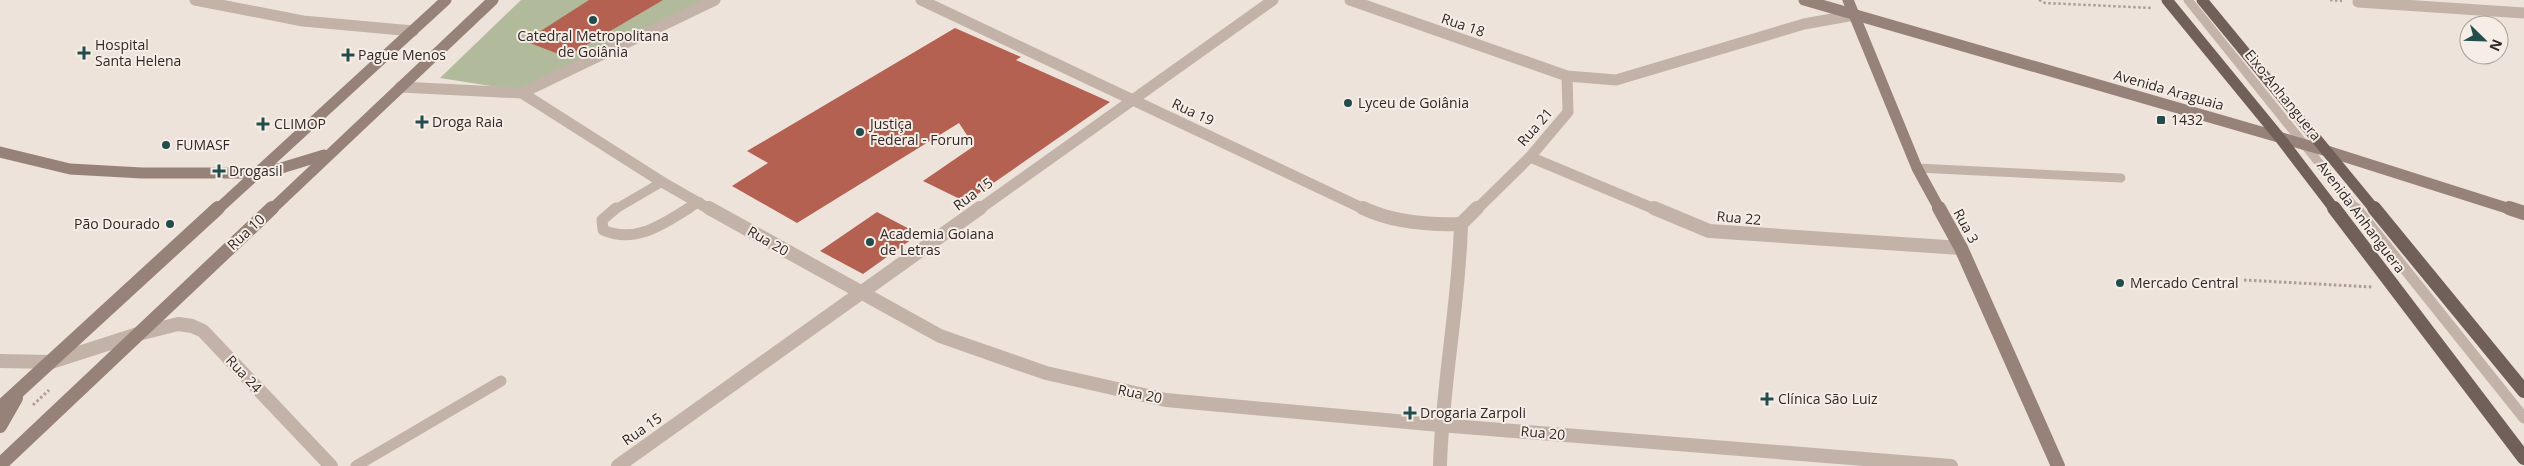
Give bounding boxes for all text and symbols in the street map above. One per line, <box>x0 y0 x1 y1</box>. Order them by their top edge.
street label: Rua 18 <box>1439 8 1487 41</box>
marker: Catedral Metropolitana de Goiânia <box>587 14 599 26</box>
north arrow <box>2459 15 2509 65</box>
place label: Catedral Metropolitana de Goiânia <box>517 26 669 61</box>
place label: Hospital Santa Helena <box>95 35 181 70</box>
text: N <box>2485 36 2507 54</box>
place label: Pague Menos <box>358 45 446 64</box>
street label: Eixo-Anhanguera <box>2241 45 2326 144</box>
marker: Hospital Santa Helena <box>77 46 91 60</box>
marker: Pague Menos <box>342 49 354 61</box>
street label: Avenida Araguaia <box>2112 65 2226 114</box>
place label: Lyceu de Goiânia <box>1358 93 1469 112</box>
street label: Rua 19 <box>1169 94 1217 130</box>
marker: Lyceu de Goiânia <box>1342 97 1354 109</box>
street label: Rua 21 <box>1513 104 1556 150</box>
place label: 1432 <box>2171 110 2203 129</box>
place label: Droga Raia <box>432 112 503 131</box>
place label: CLIMOP <box>274 114 326 133</box>
place label: Justiça Federal - Forum <box>868 114 973 149</box>
marker: 1432 <box>2155 114 2167 126</box>
marker: Droga Raia <box>416 116 428 128</box>
marker: CLIMOP <box>256 117 270 131</box>
marker: Justiça Federal - Forum <box>854 126 866 138</box>
place label: FUMASF <box>176 135 230 154</box>
marker: FUMASF <box>160 139 172 151</box>
street label: Avenida Anhanguera <box>2313 157 2410 277</box>
place label: Drogasil <box>229 161 282 180</box>
marker: Drogasil <box>213 165 225 177</box>
street label: Rua 15 <box>949 173 996 214</box>
street label: Rua 3 <box>1949 205 1983 246</box>
street label: Rua 22 <box>1716 206 1762 229</box>
street label: Rua 10 <box>223 209 268 254</box>
place label: Pão Dourado <box>74 214 160 233</box>
marker: Pão Dourado <box>164 218 176 230</box>
street label: Rua 20 <box>744 221 792 260</box>
place label: Academia Goiana de Letras <box>880 224 994 259</box>
marker: Academia Goiana de Letras <box>864 236 876 248</box>
place label: Mercado Central <box>2130 273 2239 292</box>
marker: Mercado Central <box>2114 277 2126 289</box>
street label: Rua 24 <box>222 351 267 396</box>
street label: Rua 20 <box>1116 380 1164 407</box>
place label: Clínica São Luiz <box>1778 389 1878 408</box>
marker: Clínica São Luiz <box>1760 392 1774 406</box>
place label: Drogaria Zarpoli <box>1420 403 1526 422</box>
marker: Drogaria Zarpoli <box>1404 407 1416 419</box>
street label: Rua 15 <box>618 408 665 449</box>
street label: Rua 20 <box>1520 421 1566 444</box>

